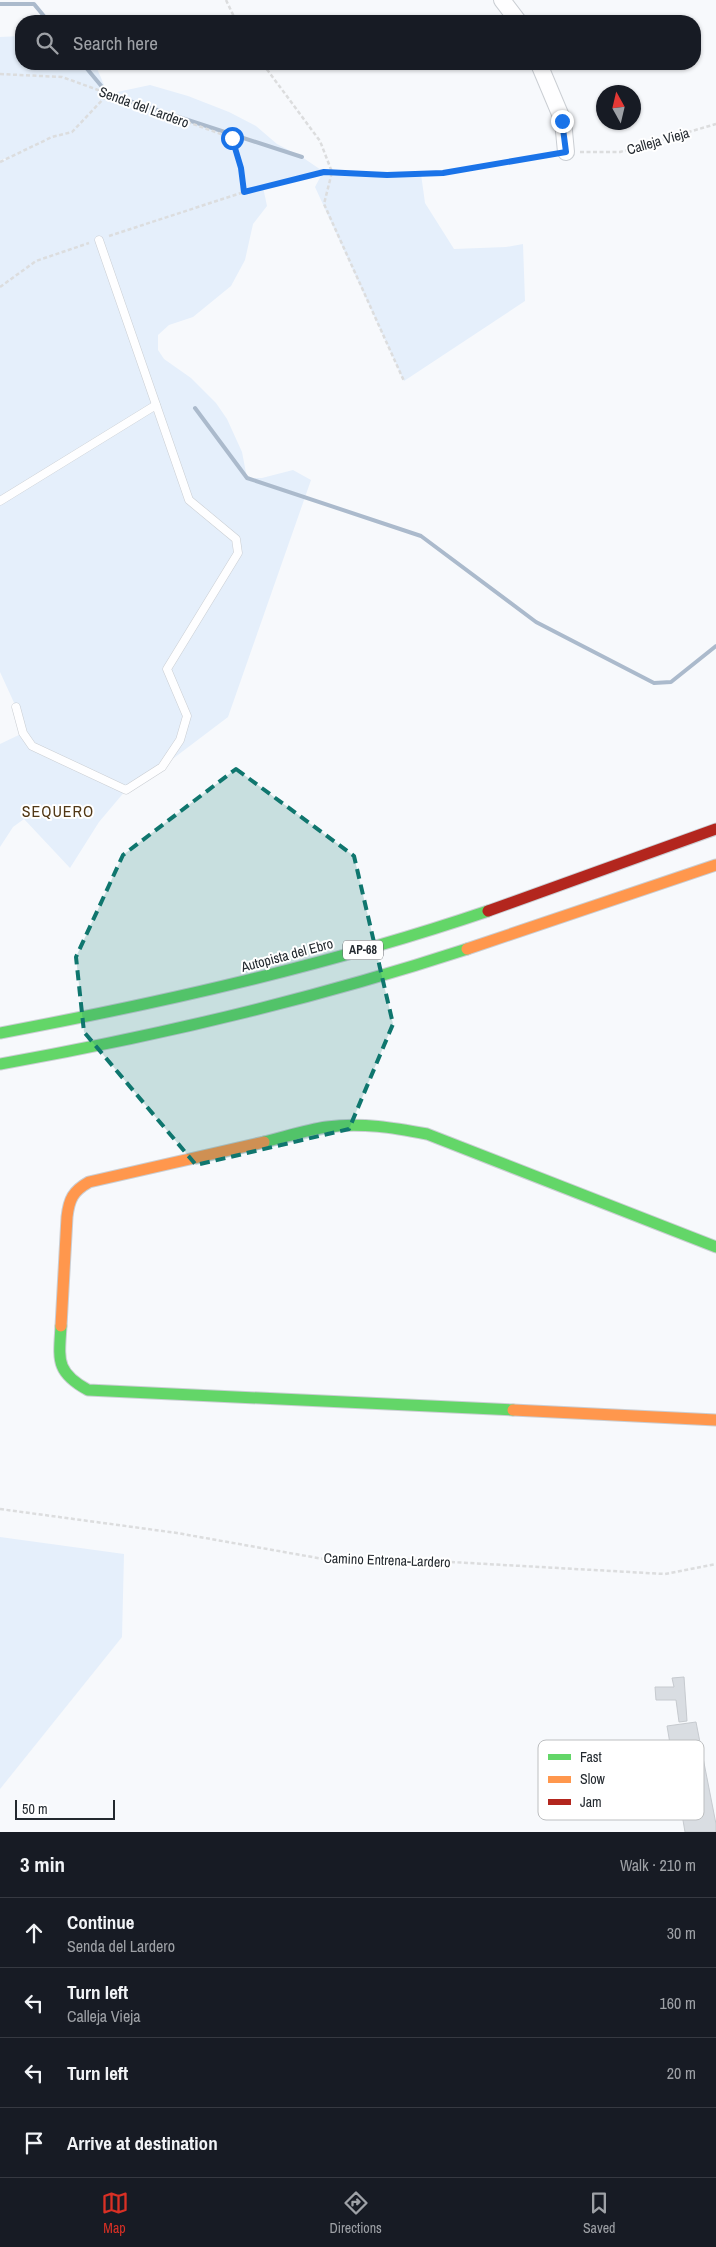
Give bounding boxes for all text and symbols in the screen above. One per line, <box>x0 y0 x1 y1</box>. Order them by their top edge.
search box <box>15 15 701 70</box>
icon: search <box>33 29 61 57</box>
text: Search here <box>73 30 158 56</box>
street label: Senda del Lardero <box>97 82 191 132</box>
north arrow <box>596 85 641 130</box>
route end <box>551 110 574 133</box>
street label: Calleja Vieja <box>625 123 692 159</box>
route start <box>221 127 244 150</box>
district label: SEQUERO <box>22 800 94 822</box>
street label: Autopista del Ebro <box>238 934 335 976</box>
road number: AP-68 <box>343 940 383 960</box>
street label: Camino Entrena-Lardero <box>323 1549 451 1571</box>
legend <box>538 1740 704 1820</box>
text: Fast <box>580 1748 602 1766</box>
text: Slow <box>580 1770 606 1788</box>
text: Jam <box>580 1793 602 1811</box>
scale bar <box>15 1797 115 1820</box>
text: 50 m <box>22 1800 48 1818</box>
text: 3 min <box>20 1850 65 1879</box>
text: Walk · 210 m <box>620 1854 696 1876</box>
text: Continue <box>67 1909 135 1935</box>
icon: ahead <box>20 1919 48 1947</box>
text: 30 m <box>667 1922 696 1944</box>
text: Senda del Lardero <box>67 1935 175 1957</box>
text: Turn left <box>67 1979 128 2005</box>
icon: left <box>20 1989 48 2017</box>
text: 160 m <box>660 1992 696 2014</box>
text: Calleja Vieja <box>67 2005 140 2027</box>
icon: left <box>20 2059 48 2087</box>
text: Turn left <box>67 2060 128 2086</box>
text: 20 m <box>667 2062 696 2084</box>
icon: arrive <box>20 2129 48 2157</box>
text: Arrive at destination <box>67 2130 218 2156</box>
tab: Map <box>101 2189 129 2237</box>
tab: Directions <box>330 2189 382 2237</box>
tab: Saved <box>583 2189 615 2237</box>

